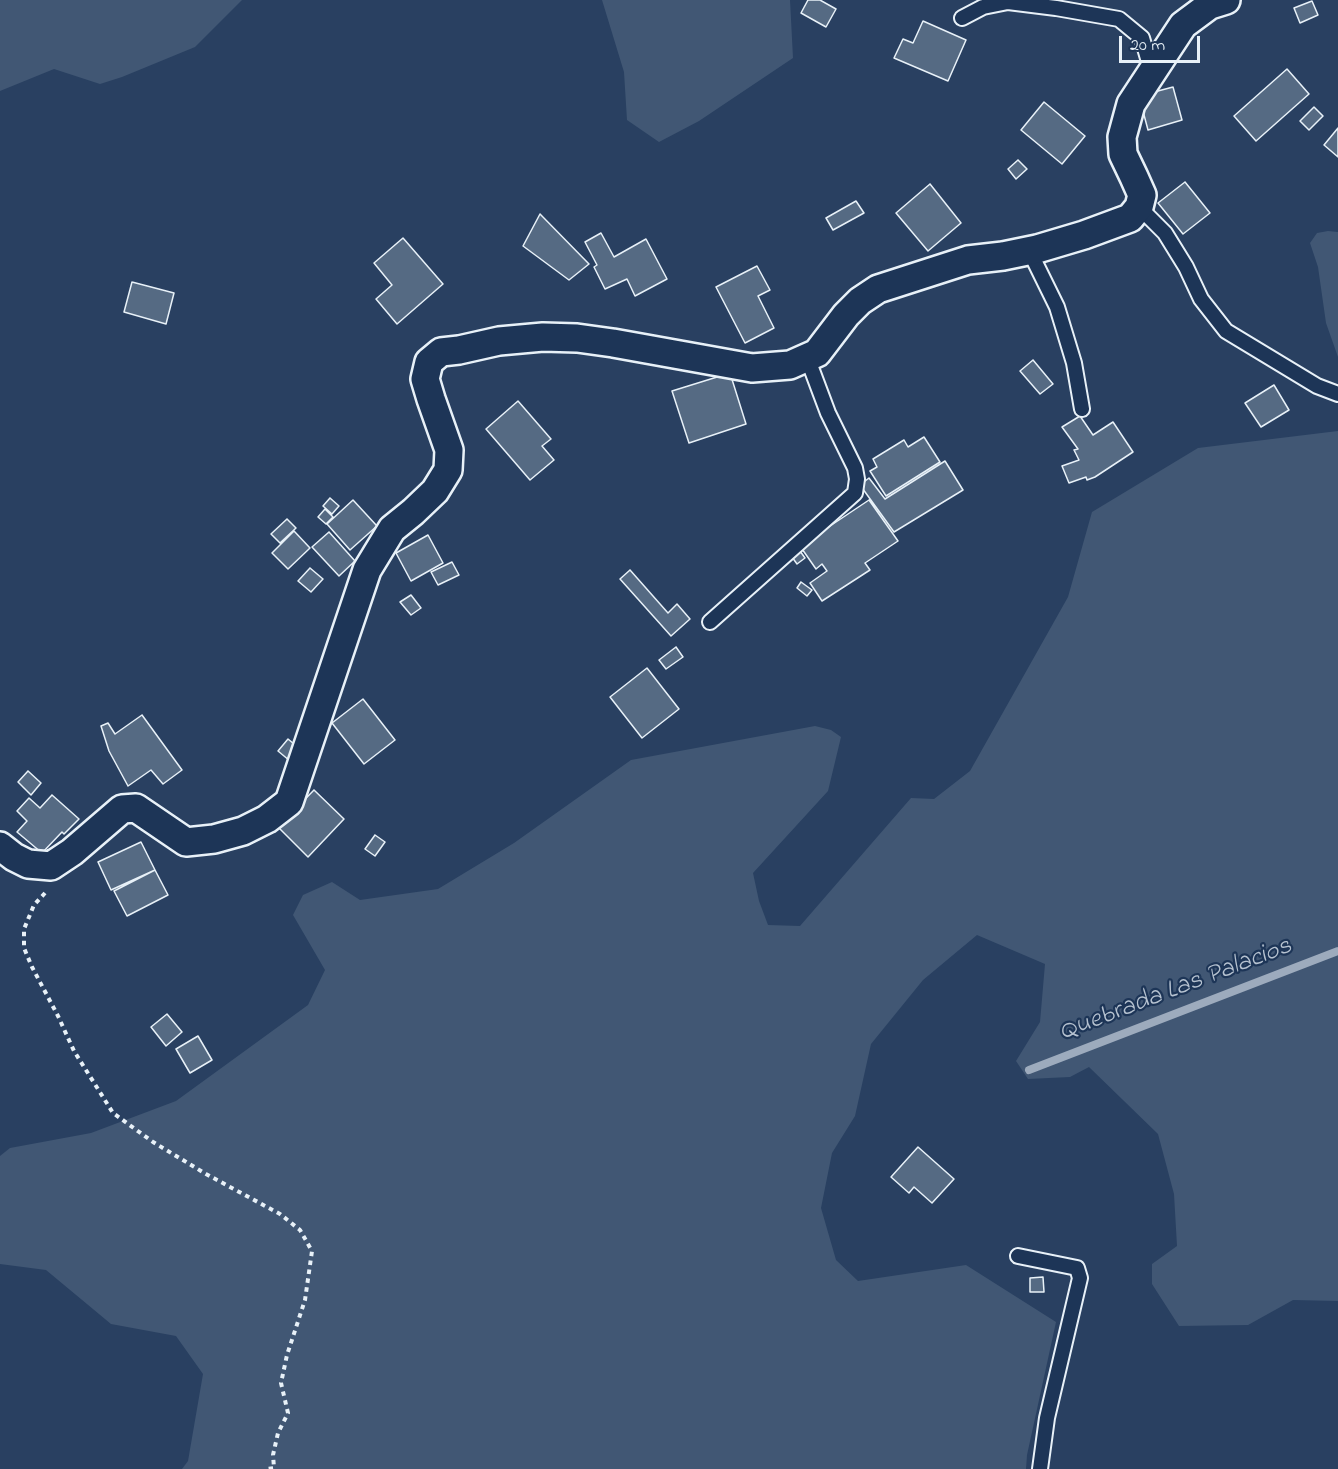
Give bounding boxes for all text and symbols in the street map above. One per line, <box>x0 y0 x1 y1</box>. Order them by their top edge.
scale bar <box>1122 24 1203 62</box>
text: 20 m <box>1130 33 1165 59</box>
water label: Quebrada Las Palacios <box>1055 932 1297 1050</box>

